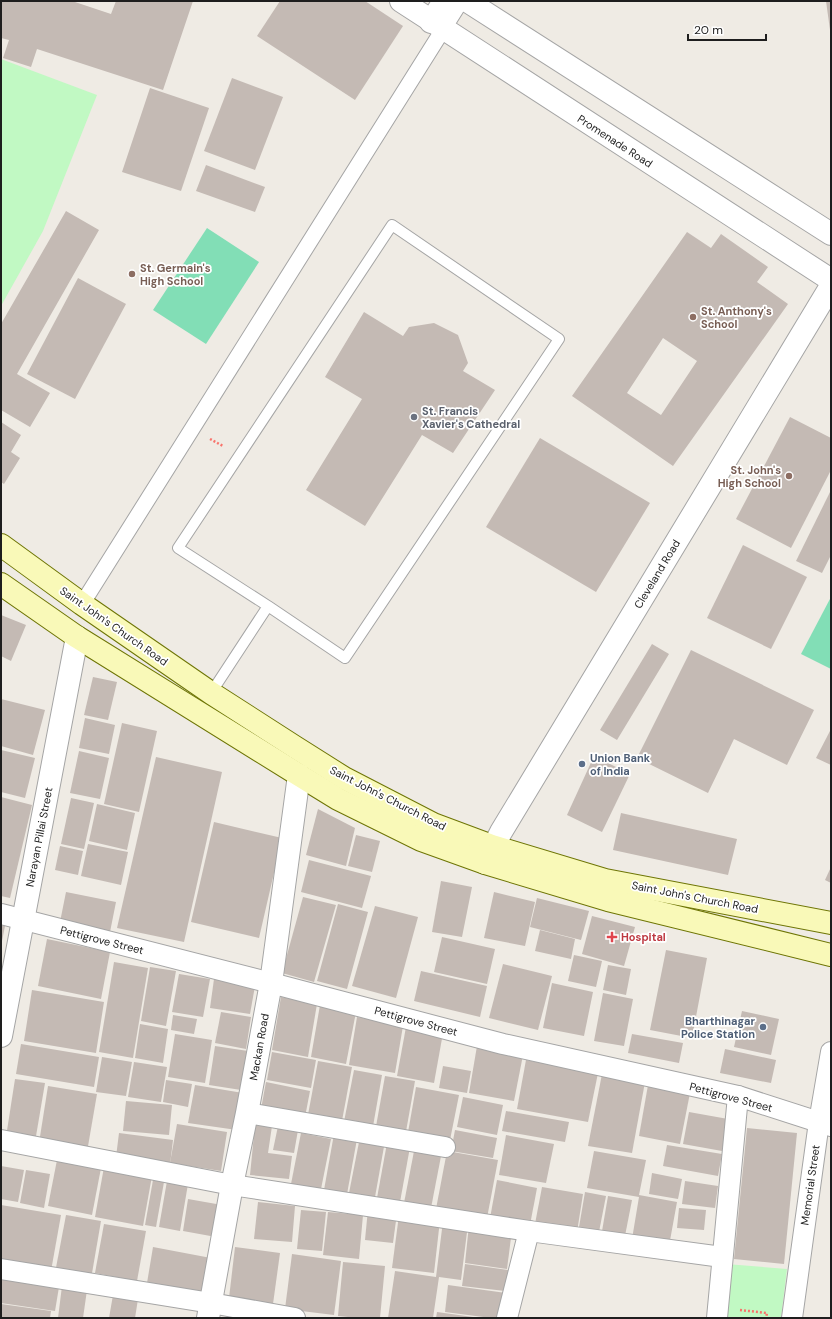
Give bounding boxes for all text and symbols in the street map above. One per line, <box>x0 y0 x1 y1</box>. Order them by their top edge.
scale bar <box>688 16 766 42</box>
text: 20 m <box>694 22 723 38</box>
street label: Promenade Road <box>575 111 655 171</box>
place label: St. Germain's High School <box>140 261 211 288</box>
marker: St. Germain's High School <box>127 269 137 279</box>
place label: St. Anthony's School <box>701 304 772 331</box>
marker: St. Anthony's School <box>688 312 698 322</box>
place label: St. Francis Xavier's Cathedral <box>422 404 520 431</box>
marker: St. Francis Xavier's Cathedral <box>409 412 419 422</box>
place label: St. John's High School <box>718 463 781 490</box>
marker: St. John's High School <box>784 471 794 481</box>
street label: Cleveland Road <box>631 537 683 611</box>
street label: Saint John's Church Road <box>57 583 171 669</box>
place label: Union Bank of India <box>590 751 651 778</box>
marker: Union Bank of India <box>577 759 587 769</box>
street label: Saint John's Church Road <box>328 763 448 833</box>
street label: Narayan Pillai Street <box>22 786 56 888</box>
street label: Saint John's Church Road <box>631 878 759 916</box>
street label: Pettigrove Street <box>59 923 145 957</box>
place label: Hospital <box>621 930 666 944</box>
marker: Hospital <box>606 931 618 943</box>
street label: Pettigrove Street <box>373 1003 459 1039</box>
street label: Mackan Road <box>246 1012 272 1082</box>
place label: Bharthinagar Police Station <box>681 1014 755 1041</box>
marker: Bharthinagar Police Station <box>758 1022 768 1032</box>
street label: Pettigrove Street <box>688 1079 774 1115</box>
street label: Memorial Street <box>797 1144 823 1226</box>

